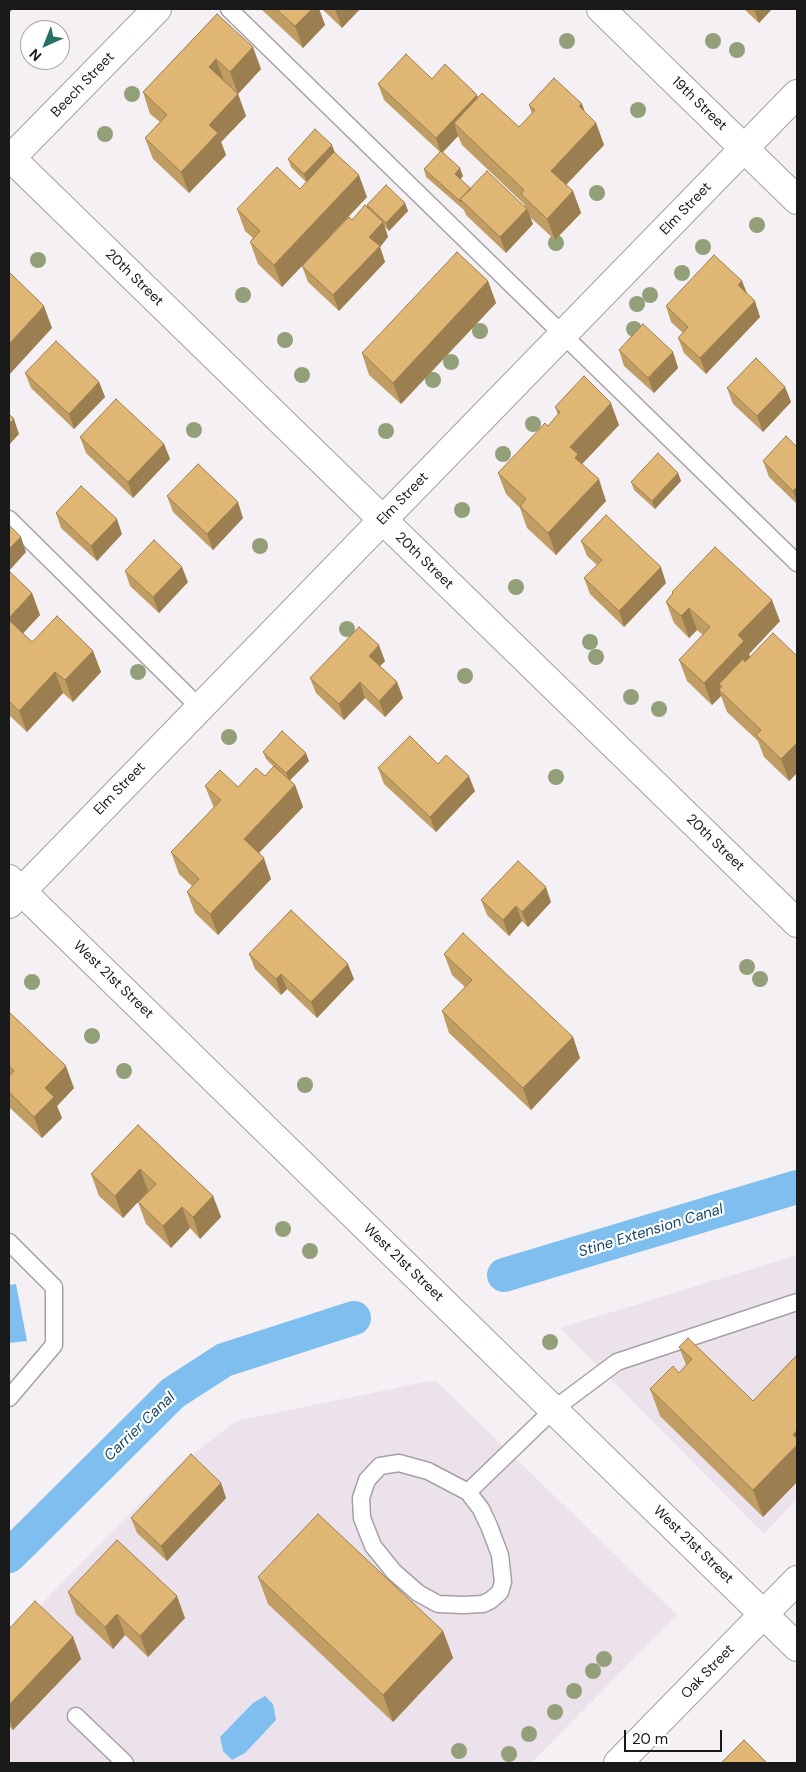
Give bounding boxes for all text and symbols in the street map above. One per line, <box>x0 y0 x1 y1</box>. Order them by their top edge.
north arrow <box>20 20 70 70</box>
text: N <box>25 45 45 65</box>
street label: Beech Street <box>48 49 118 121</box>
street label: 19th Street <box>668 74 730 134</box>
street label: Elm Street <box>657 179 715 239</box>
street label: 20th Street <box>101 246 167 310</box>
street label: Elm Street <box>374 469 432 529</box>
street label: 20th Street <box>391 529 457 593</box>
street label: Elm Street <box>91 759 149 819</box>
street label: 20th Street <box>682 811 748 875</box>
street label: West 21st Street <box>69 938 157 1022</box>
water label: Stine Extension Canal <box>577 1200 725 1262</box>
street label: West 21st Street <box>359 1221 447 1305</box>
water label: Carrier Canal <box>101 1389 179 1465</box>
street label: West 21st Street <box>649 1503 737 1587</box>
street label: Oak Street <box>678 1641 738 1703</box>
scale bar <box>626 1720 724 1752</box>
text: 20 m <box>632 1729 668 1749</box>

